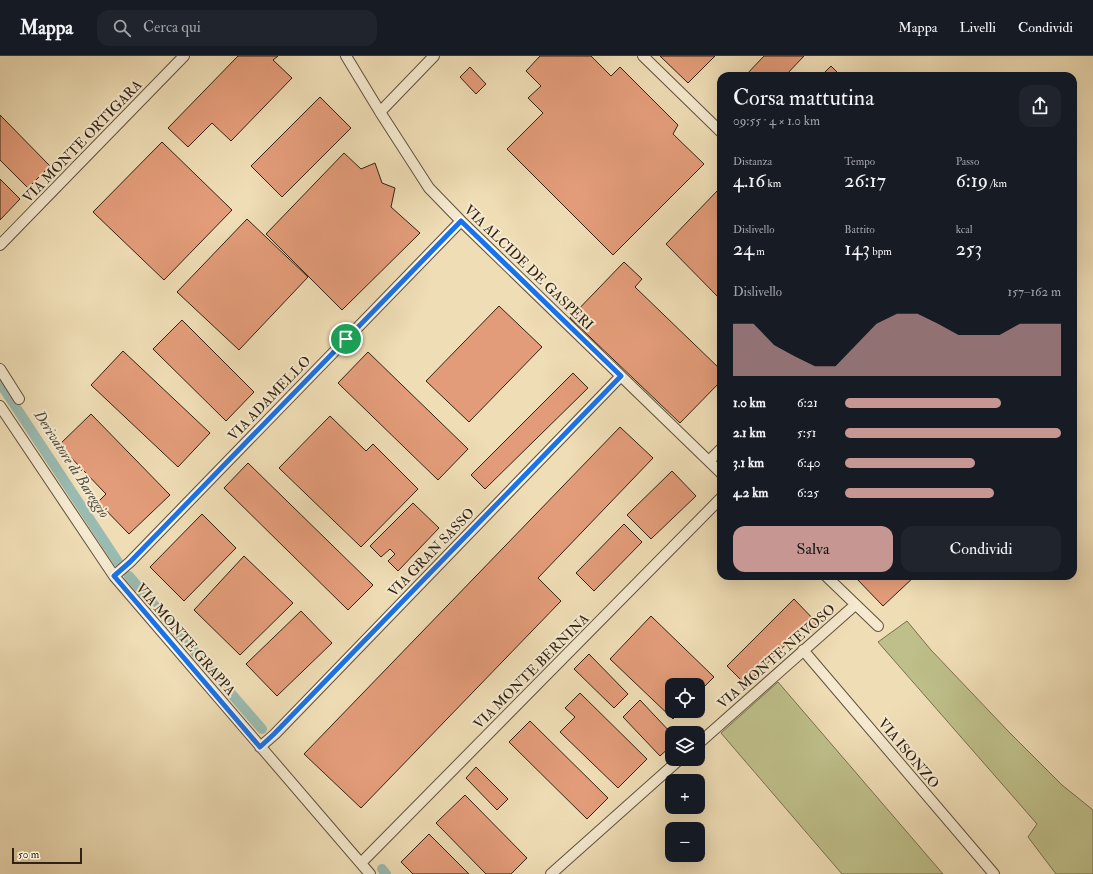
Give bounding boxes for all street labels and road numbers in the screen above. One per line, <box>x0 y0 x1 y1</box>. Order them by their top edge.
street label: VIA MONTE ORTIGARA <box>19 76 146 206</box>
street label: VIA ALCIDE DE GASPERI <box>460 201 597 334</box>
street label: VIA ADAMELLO <box>224 352 314 444</box>
street label: VIA GRAN SASSO <box>385 504 478 600</box>
street label: VIA MONTE GRAPPA <box>132 580 239 699</box>
street label: VIA MONTE NEVOSO <box>714 601 839 712</box>
street label: VIA MONTE BERNINA <box>470 610 593 733</box>
street label: VIA ISONZO <box>874 715 943 792</box>

